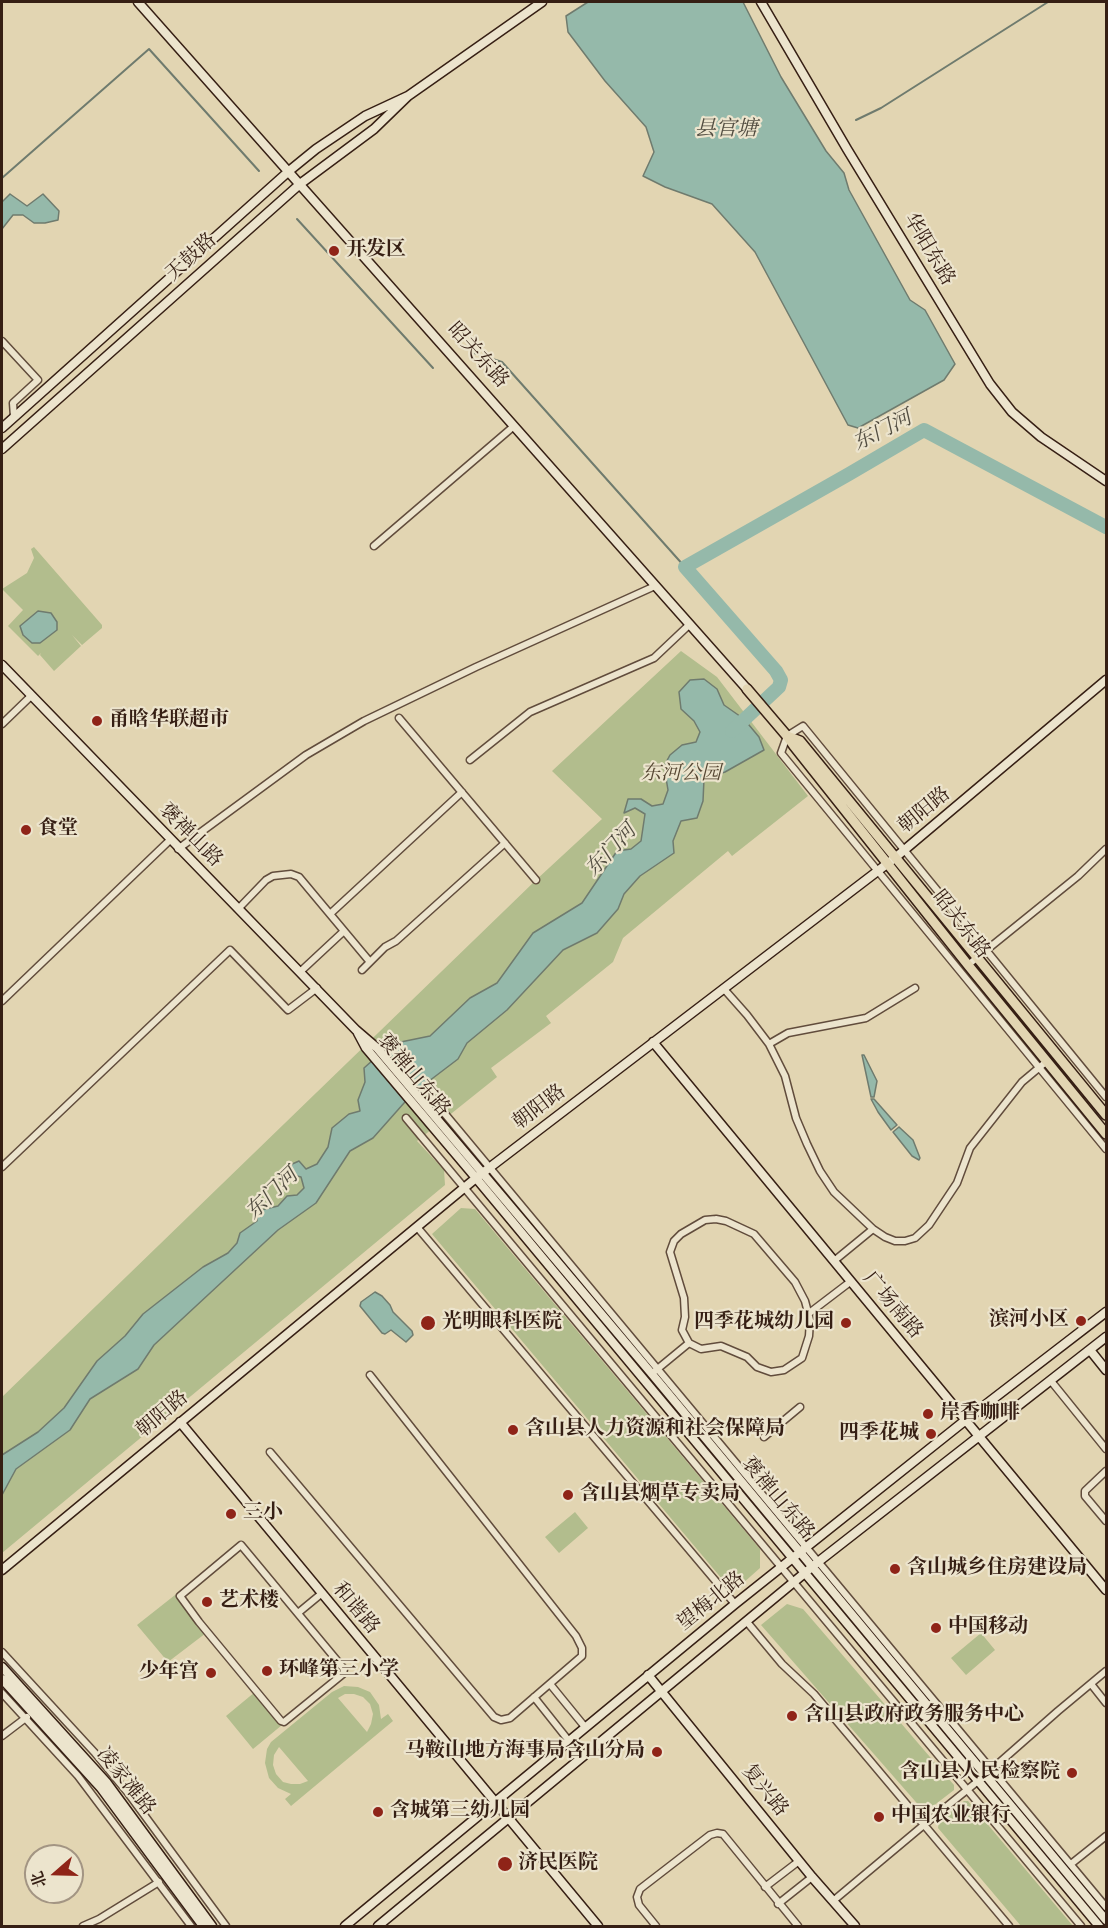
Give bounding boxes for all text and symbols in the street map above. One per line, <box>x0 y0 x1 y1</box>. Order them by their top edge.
water label: 县官塘 <box>695 117 757 143</box>
street label: 华阳东路 <box>897 210 959 290</box>
street label: 天鼓路 <box>162 229 222 287</box>
place label: 开发区 <box>346 239 406 263</box>
marker: 开发区 <box>327 244 341 258</box>
street label: 昭关东路 <box>441 318 513 394</box>
water label: 东门河 <box>849 406 917 458</box>
place label: 甬晗华联超市 <box>109 709 229 733</box>
marker: 甬晗华联超市 <box>90 714 104 728</box>
park label: 东河公园 <box>641 763 721 787</box>
street label: 朝阳路 <box>894 783 956 839</box>
street label: 褒禅山路 <box>153 799 227 873</box>
place label: 食堂 <box>38 818 78 842</box>
water label: 东门河 <box>581 819 643 883</box>
marker: 食堂 <box>19 823 33 837</box>
street label: 昭关东路 <box>926 886 994 964</box>
street label: 褒禅山东路 <box>372 1030 454 1122</box>
street label: 朝阳路 <box>509 1080 571 1136</box>
water label: 东门河 <box>242 1164 304 1226</box>
street label: 广场南路 <box>857 1268 927 1344</box>
place label: 滨河小区 <box>989 1309 1069 1333</box>
place label: 光明眼科医院 <box>442 1311 562 1335</box>
place label: 四季花城幼儿园 <box>694 1311 834 1335</box>
marker: 光明眼科医院 <box>419 1314 437 1332</box>
marker: 滨河小区 <box>1074 1314 1088 1328</box>
marker: 四季花城幼儿园 <box>839 1316 853 1330</box>
street label: 朝阳路 <box>132 1387 194 1443</box>
place label: 岸香咖啡 <box>940 1402 1020 1426</box>
marker: 岸香咖啡 <box>921 1407 935 1421</box>
place label: 含山县人力资源和社会保障局 <box>525 1418 785 1442</box>
place label: 四季花城 <box>839 1422 919 1446</box>
marker: 含山县人力资源和社会保障局 <box>506 1423 520 1437</box>
marker: 四季花城 <box>924 1427 938 1441</box>
street label: 褒禅山东路 <box>736 1453 818 1545</box>
place label: 含山县烟草专卖局 <box>580 1483 740 1507</box>
marker: 含山县烟草专卖局 <box>561 1488 575 1502</box>
place label: 三小 <box>243 1502 283 1526</box>
marker: 三小 <box>224 1507 238 1521</box>
place label: 含山城乡住房建设局 <box>907 1557 1087 1581</box>
marker: 含山城乡住房建设局 <box>888 1562 902 1576</box>
street label: 望梅北路 <box>673 1568 751 1636</box>
street label: 和谐路 <box>327 1578 383 1640</box>
place label: 艺术楼 <box>219 1590 279 1614</box>
marker: 艺术楼 <box>200 1595 214 1609</box>
place label: 中国移动 <box>948 1616 1028 1640</box>
marker: 中国移动 <box>929 1621 943 1635</box>
place label: 环峰第三小学 <box>279 1659 399 1683</box>
place label: 少年宫 <box>139 1661 199 1685</box>
marker: 环峰第三小学 <box>260 1664 274 1678</box>
marker: 少年宫 <box>204 1666 218 1680</box>
place label: 含山县政府政务服务中心 <box>804 1704 1024 1728</box>
marker: 含山县政府政务服务中心 <box>785 1709 799 1723</box>
place label: 马鞍山地方海事局含山分局 <box>405 1740 645 1764</box>
street label: 凌家滩路 <box>91 1743 159 1821</box>
marker: 马鞍山地方海事局含山分局 <box>650 1745 664 1759</box>
street label: 复兴路 <box>736 1760 792 1822</box>
place label: 含山县人民检察院 <box>900 1761 1060 1785</box>
marker: 含山县人民检察院 <box>1065 1766 1079 1780</box>
place label: 含城第三幼儿园 <box>390 1800 530 1824</box>
marker: 含城第三幼儿园 <box>371 1805 385 1819</box>
place label: 中国农业银行 <box>891 1805 1011 1829</box>
marker: 中国农业银行 <box>872 1810 886 1824</box>
north arrow <box>24 1844 84 1904</box>
place label: 济民医院 <box>518 1852 598 1876</box>
marker: 济民医院 <box>496 1855 514 1873</box>
text: 北 <box>27 1869 51 1890</box>

